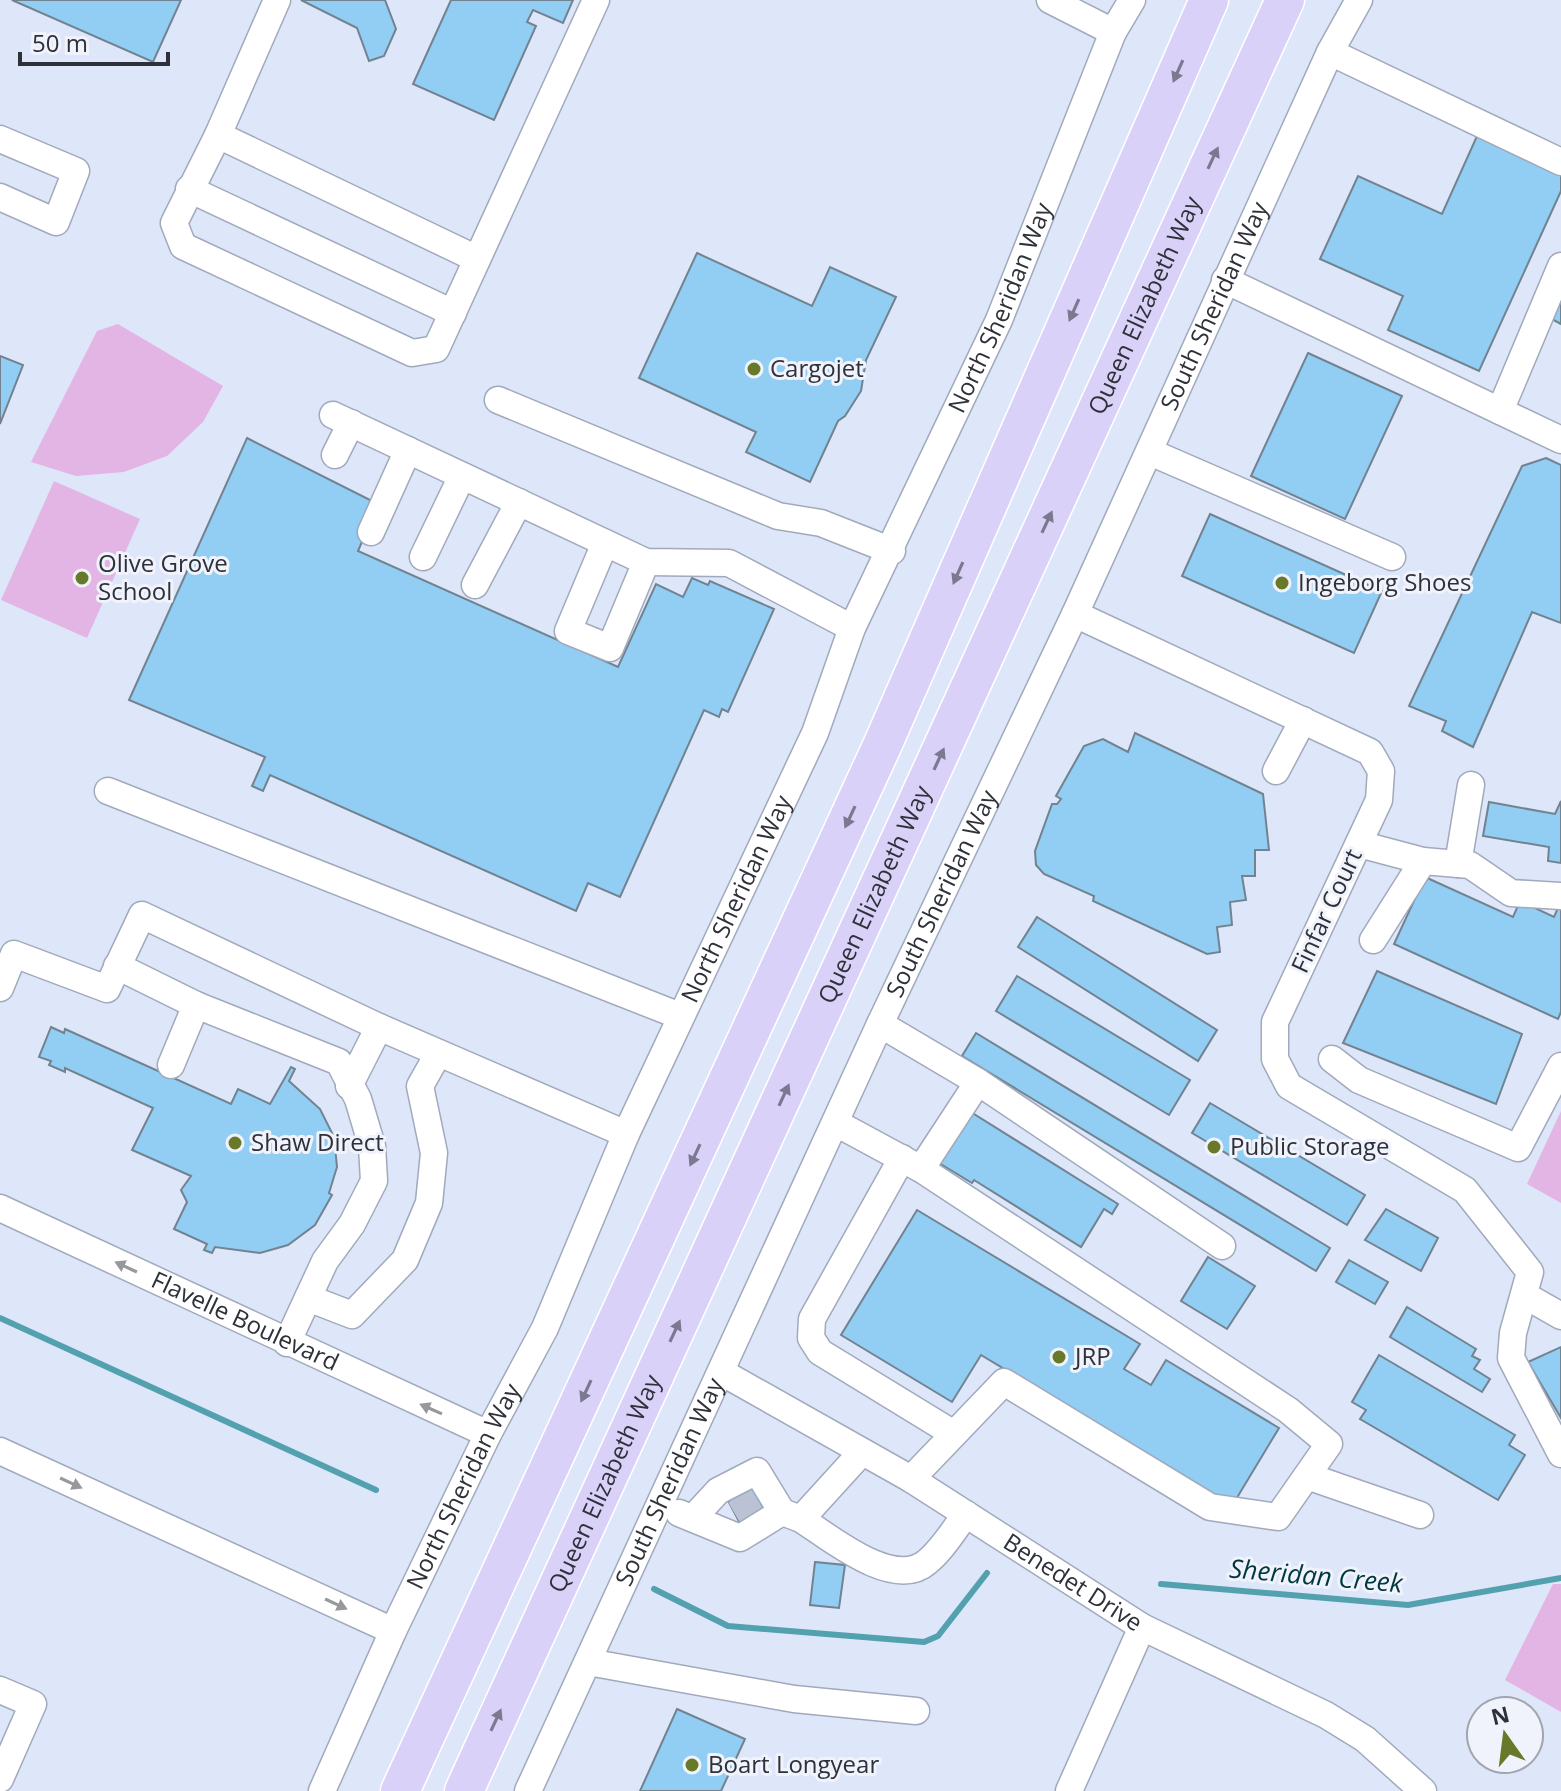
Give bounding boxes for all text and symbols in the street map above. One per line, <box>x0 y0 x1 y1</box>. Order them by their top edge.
scale bar <box>20 16 168 66</box>
text: 50 m <box>32 26 88 59</box>
one-way arrow <box>1171 60 1185 83</box>
one-way arrow <box>1206 147 1220 170</box>
street label: Queen Elizabeth Way <box>1079 190 1208 419</box>
street label: South Sheridan Way <box>1152 195 1275 415</box>
street label: North Sheridan Way <box>939 197 1059 418</box>
one-way arrow <box>1067 298 1080 321</box>
place label: Cargojet <box>770 351 864 384</box>
marker: Cargojet <box>745 360 763 378</box>
one-way arrow <box>1040 511 1054 534</box>
place label: Olive Grove School <box>98 546 228 607</box>
one-way arrow <box>951 561 965 585</box>
place label: Ingeborg Shoes <box>1298 565 1471 598</box>
marker: Olive Grove School <box>73 569 91 587</box>
marker: Ingeborg Shoes <box>1273 574 1291 592</box>
one-way arrow <box>932 747 946 771</box>
street label: Queen Elizabeth Way <box>809 779 938 1008</box>
street label: South Sheridan Way <box>877 783 1004 1002</box>
street label: North Sheridan Way <box>672 789 799 1008</box>
one-way arrow <box>843 805 857 829</box>
street label: Finfar Court <box>1283 843 1369 978</box>
one-way arrow <box>777 1084 791 1107</box>
place label: Shaw Direct <box>251 1125 384 1158</box>
place label: Public Storage <box>1230 1129 1390 1162</box>
marker: Shaw Direct <box>226 1134 244 1152</box>
marker: Public Storage <box>1205 1138 1223 1156</box>
one-way arrow <box>688 1143 701 1167</box>
one-way arrow <box>114 1261 137 1274</box>
street label: Flavelle Boulevard <box>147 1262 345 1378</box>
one-way arrow <box>668 1320 682 1343</box>
place label: JRP <box>1073 1339 1111 1372</box>
marker: JRP <box>1050 1348 1068 1366</box>
street label: Queen Elizabeth Way <box>539 1368 668 1598</box>
street label: South Sheridan Way <box>606 1371 731 1591</box>
street label: North Sheridan Way <box>398 1376 528 1594</box>
one-way arrow <box>579 1380 593 1403</box>
one-way arrow <box>419 1403 443 1416</box>
one-way arrow <box>59 1476 83 1490</box>
street label: Benedet Drive <box>998 1525 1149 1638</box>
water label: Sheridan Creek <box>1228 1550 1405 1601</box>
one-way arrow <box>324 1597 348 1611</box>
north arrow <box>1465 1695 1545 1775</box>
text: N <box>1488 1698 1512 1731</box>
one-way arrow <box>489 1708 503 1732</box>
place label: Boart Longyear <box>708 1747 879 1780</box>
marker: Boart Longyear <box>683 1756 701 1774</box>

